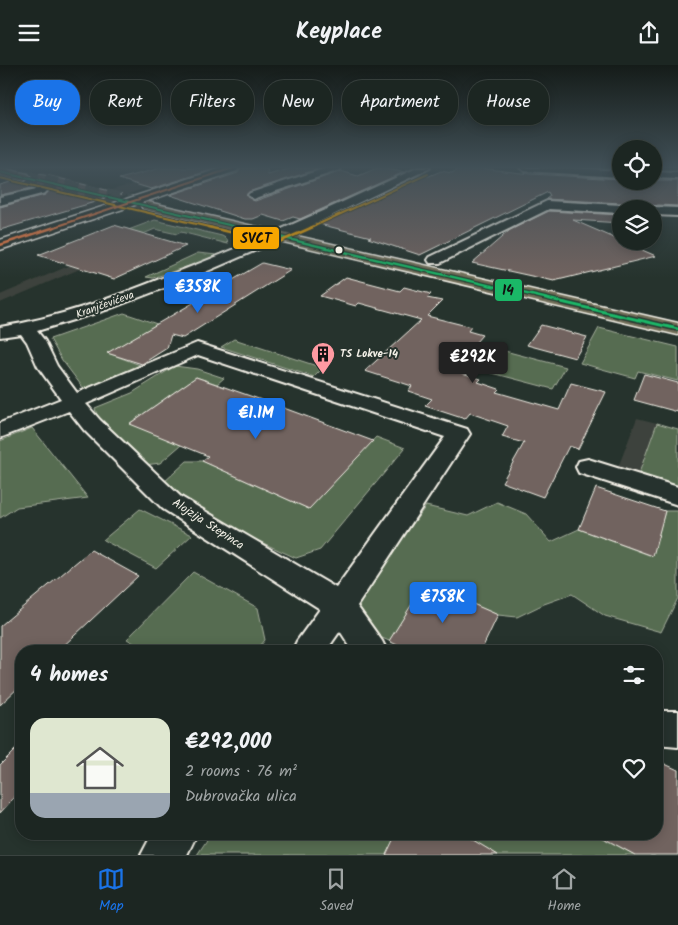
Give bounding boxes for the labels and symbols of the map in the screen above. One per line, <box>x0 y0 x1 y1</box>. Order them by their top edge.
line badge: SVCT <box>232 226 280 250</box>
text: SVCT <box>240 228 273 250</box>
unlabelled marker <box>334 245 344 255</box>
pin: €358K <box>163 271 233 314</box>
line badge: 14 <box>494 278 523 302</box>
text: 14 <box>502 280 514 302</box>
street label: Kranjčevićeva <box>73 286 137 324</box>
building icon: TS Lokve-14 <box>310 341 336 375</box>
pin: €292K <box>438 341 508 384</box>
place label: TS Lokve-14 <box>340 345 398 363</box>
pin: €1.1M <box>221 397 291 440</box>
street label: Alojzija Stepinca <box>168 494 248 555</box>
pin: €758K <box>408 581 478 624</box>

